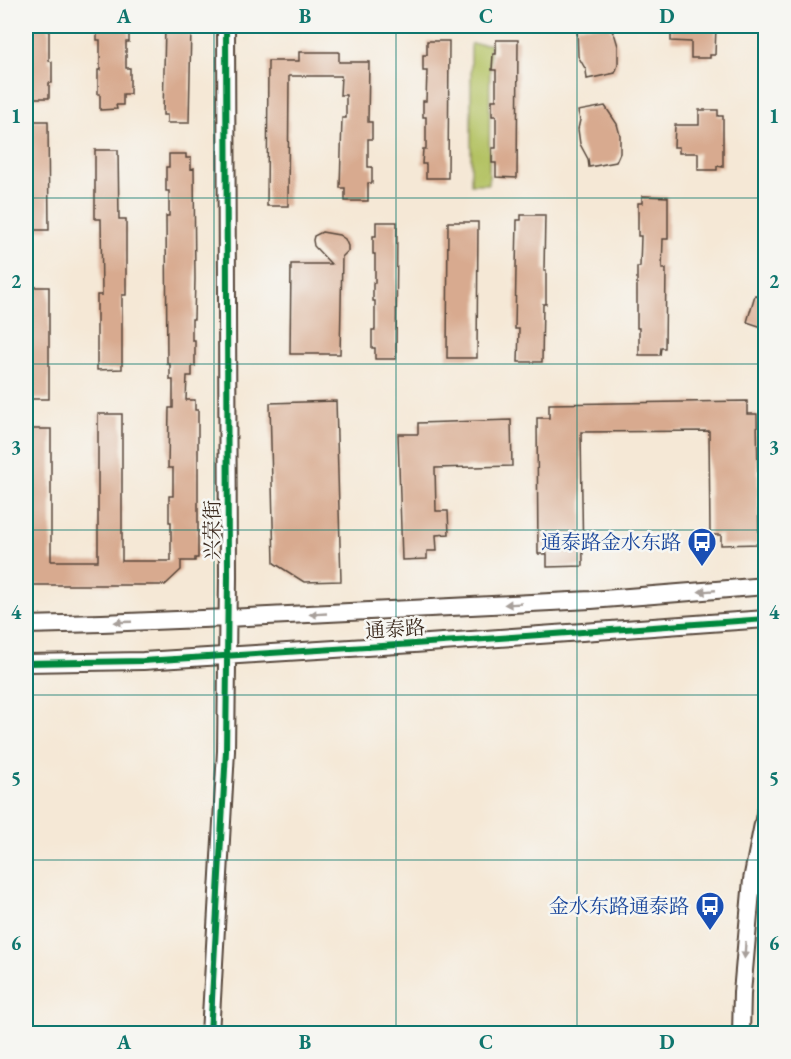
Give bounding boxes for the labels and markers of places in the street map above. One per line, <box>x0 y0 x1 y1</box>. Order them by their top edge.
bus stop icon: 通泰路金水东路 <box>686 526 718 568</box>
place label: 通泰路金水东路 <box>541 529 681 555</box>
bus stop icon: 金水东路通泰路 <box>694 890 726 932</box>
place label: 金水东路通泰路 <box>549 893 689 919</box>

